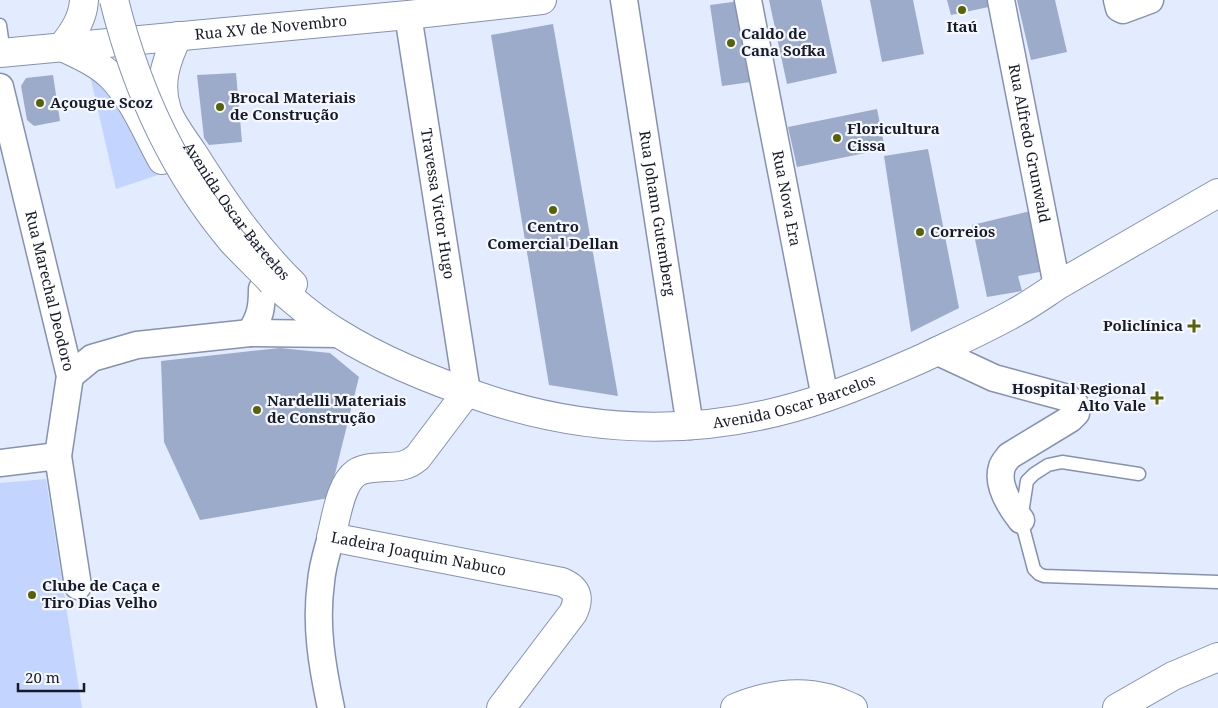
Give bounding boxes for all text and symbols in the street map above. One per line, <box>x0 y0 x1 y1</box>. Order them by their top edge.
marker: Itaú <box>956 4 968 16</box>
street label: Rua XV de Novembro <box>194 10 348 44</box>
place label: Itaú <box>946 16 978 36</box>
place label: Caldo de Cana Sofka <box>741 23 826 60</box>
marker: Caldo de Cana Sofka <box>725 37 737 49</box>
street label: Rua Alfredo Grunwald <box>1005 62 1055 224</box>
place label: Brocal Materiais de Construção <box>230 87 356 124</box>
place label: Açougue Scoz <box>50 92 153 112</box>
marker: Açougue Scoz <box>34 97 46 109</box>
marker: Brocal Materiais de Construção <box>214 101 226 113</box>
place label: Floricultura Cissa <box>847 118 940 155</box>
street label: Travessa Victor Hugo <box>417 127 460 280</box>
street label: Rua Johann Gutemberg <box>635 129 681 297</box>
marker: Floricultura Cissa <box>831 132 843 144</box>
street label: Avenida Oscar Barcelos <box>179 138 295 284</box>
street label: Rua Nova Era <box>768 148 806 248</box>
marker: Centro Comercial Dellan <box>547 204 559 216</box>
street label: Rua Marechal Deodoro <box>21 209 79 373</box>
place label: Centro Comercial Dellan <box>487 216 619 253</box>
place label: Correios <box>930 221 995 241</box>
marker: Correios <box>914 226 926 238</box>
place label: Policlínica <box>1103 315 1183 335</box>
marker: Policlínica <box>1187 319 1201 333</box>
street label: Avenida Oscar Barcelos <box>712 369 878 432</box>
place label: Hospital Regional Alto Vale <box>1012 378 1147 415</box>
place label: Nardelli Materiais de Construção <box>267 390 406 427</box>
marker: Hospital Regional Alto Vale <box>1150 391 1164 405</box>
marker: Nardelli Materiais de Construção <box>251 404 263 416</box>
street label: Ladeira Joaquim Nabuco <box>330 526 508 580</box>
place label: Clube de Caça e Tiro Dias Velho <box>42 575 160 612</box>
marker: Clube de Caça e Tiro Dias Velho <box>26 589 38 601</box>
scale bar <box>18 660 84 692</box>
text: 20 m <box>25 667 60 687</box>

